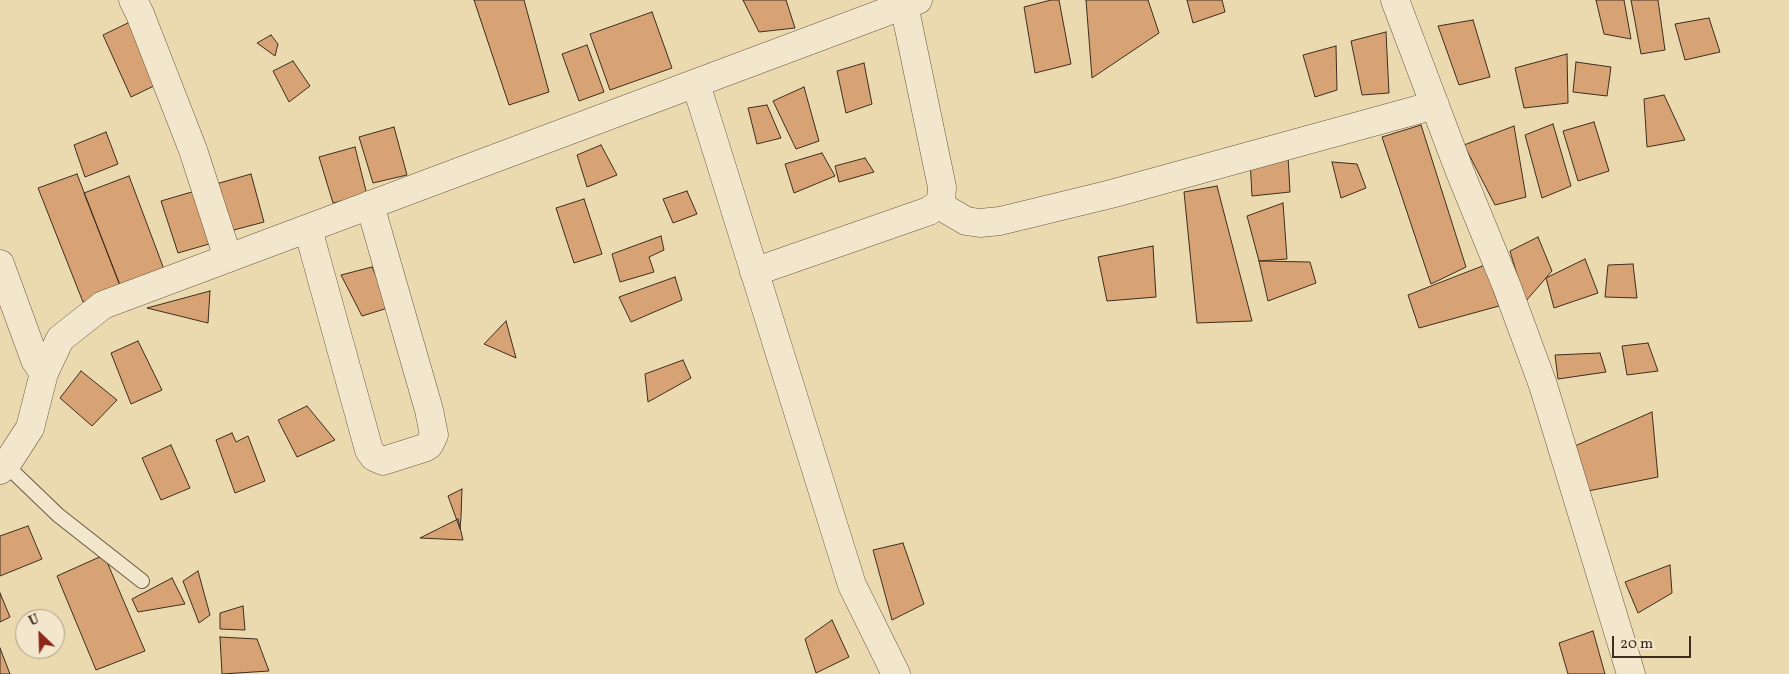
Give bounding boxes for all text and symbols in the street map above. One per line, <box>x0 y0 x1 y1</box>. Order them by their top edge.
north arrow <box>15 609 65 659</box>
text: U <box>26 610 42 631</box>
scale bar <box>1614 626 1693 658</box>
text: 20 m <box>1620 634 1653 655</box>

